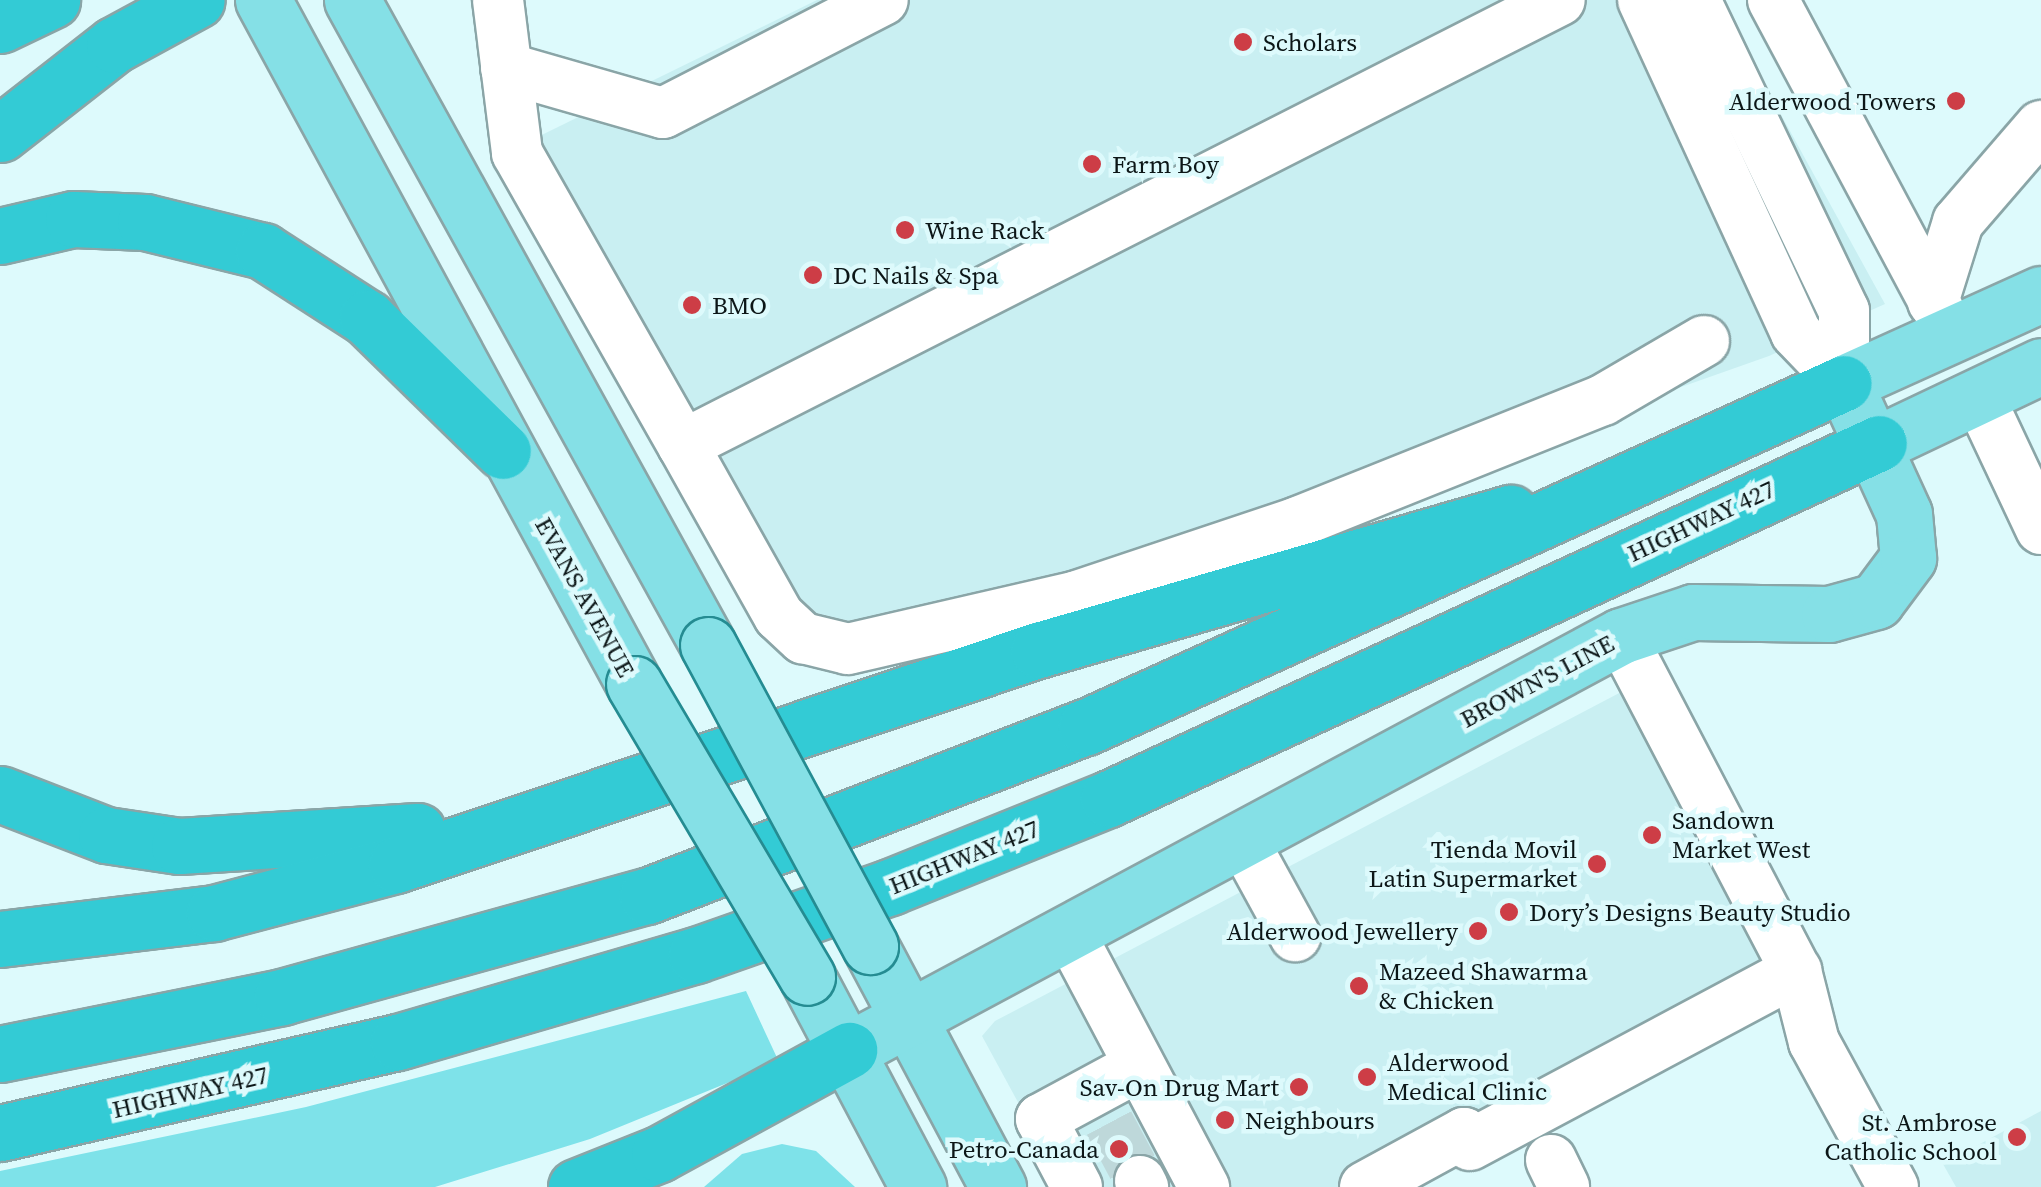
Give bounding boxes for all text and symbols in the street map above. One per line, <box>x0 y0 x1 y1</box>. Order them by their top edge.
place label: Scholars <box>1263 27 1357 57</box>
marker: Scholars <box>1232 31 1254 53</box>
place label: Alderwood Towers <box>1729 86 1936 116</box>
marker: Alderwood Towers <box>1945 90 1967 112</box>
place label: Farm Boy <box>1112 149 1219 179</box>
marker: Farm Boy <box>1081 153 1103 175</box>
place label: Wine Rack <box>925 215 1044 245</box>
marker: Wine Rack <box>894 219 916 241</box>
place label: DC Nails & Spa <box>833 260 999 290</box>
marker: DC Nails & Spa <box>802 264 824 286</box>
place label: BMO <box>712 290 767 320</box>
marker: BMO <box>681 294 703 316</box>
street label: HIGHWAY 427 <box>1622 474 1780 568</box>
street label: EVANS AVENUE <box>529 512 641 682</box>
street label: BROWN'S LINE <box>1455 628 1619 734</box>
place label: Sandown Market West <box>1672 806 1811 865</box>
street label: HIGHWAY 427 <box>884 813 1044 901</box>
marker: Sandown Market West <box>1641 824 1663 846</box>
place label: Tienda Movil Latin Supermarket <box>1369 835 1577 894</box>
marker: Tienda Movil Latin Supermarket <box>1586 853 1608 875</box>
place label: Dory’s Designs Beauty Studio <box>1529 897 1851 927</box>
marker: Dory’s Designs Beauty Studio <box>1498 901 1520 923</box>
place label: Alderwood Jewellery <box>1226 916 1458 946</box>
marker: Alderwood Jewellery <box>1467 920 1489 942</box>
place label: Mazeed Shawarma & Chicken <box>1379 957 1588 1016</box>
marker: Mazeed Shawarma & Chicken <box>1348 975 1370 997</box>
place label: Alderwood Medical Clinic <box>1387 1048 1547 1107</box>
street label: HIGHWAY 427 <box>109 1059 271 1125</box>
marker: Alderwood Medical Clinic <box>1356 1066 1378 1088</box>
place label: Sav-On Drug Mart <box>1080 1072 1279 1102</box>
marker: Sav-On Drug Mart <box>1288 1076 1310 1098</box>
place label: Neighbours <box>1245 1105 1375 1135</box>
place label: St. Ambrose Catholic School <box>1825 1108 1997 1167</box>
marker: Neighbours <box>1214 1109 1236 1131</box>
marker: St. Ambrose Catholic School <box>2006 1126 2028 1148</box>
place label: Petro-Canada <box>949 1134 1099 1164</box>
marker: Petro-Canada <box>1108 1138 1130 1160</box>

